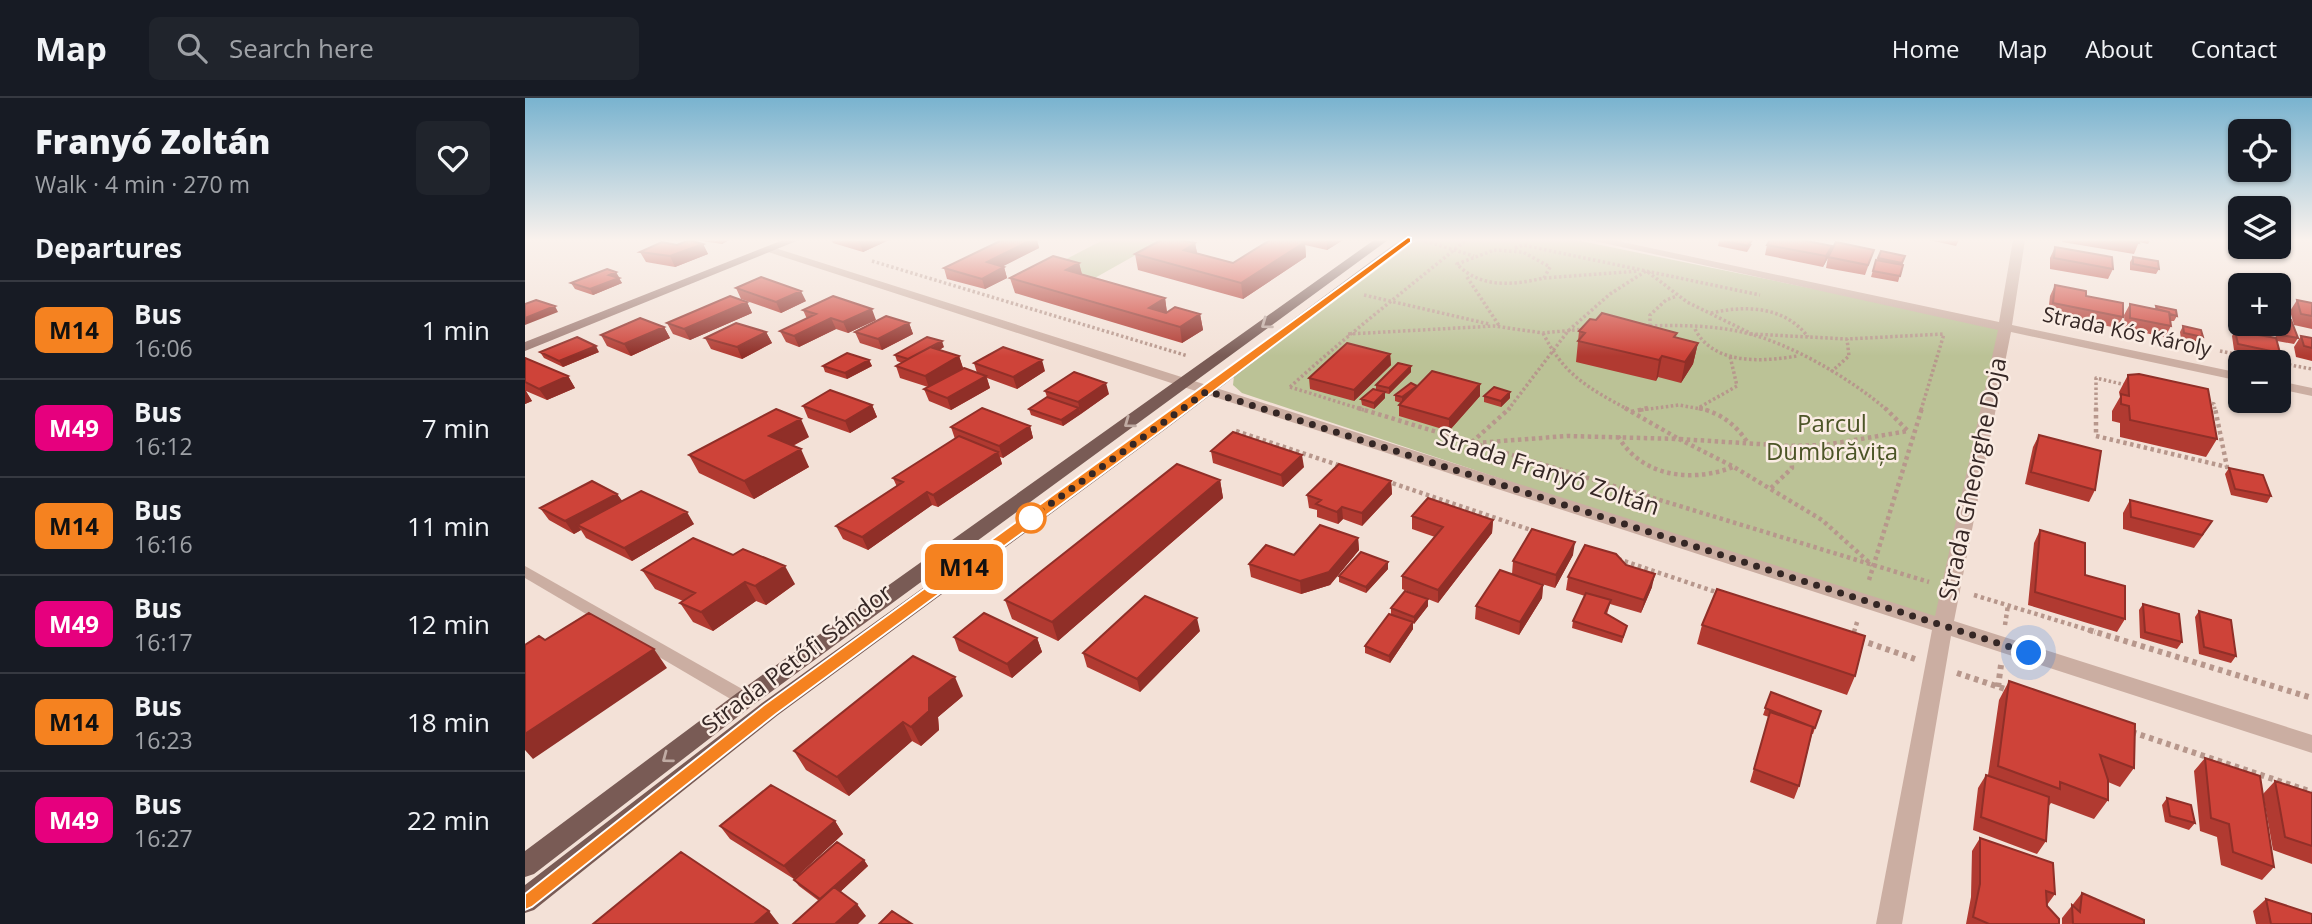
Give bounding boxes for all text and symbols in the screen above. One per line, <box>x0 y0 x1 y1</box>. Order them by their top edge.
search box <box>149 17 639 80</box>
text: Map <box>35 26 107 71</box>
icon: search <box>173 29 211 67</box>
text: Search here <box>229 30 374 66</box>
text: Home <box>1892 32 1960 65</box>
text: Map <box>1998 32 2047 65</box>
text: About <box>2085 32 2153 65</box>
text: Contact <box>2191 32 2277 65</box>
text: Franyó Zoltán <box>35 119 270 164</box>
map controls <box>2228 119 2291 413</box>
button: locate <box>2228 119 2291 182</box>
button: heart <box>416 121 490 195</box>
text: Walk · 4 min · 270 m <box>35 168 250 200</box>
button: layers <box>2228 196 2291 259</box>
text: Departures <box>35 230 182 266</box>
button: + <box>2228 273 2291 336</box>
text: Bus <box>134 296 182 332</box>
street label: Strada Kós Károly <box>2040 299 2215 363</box>
text: 1 min <box>422 312 490 348</box>
text: M14 <box>49 313 99 346</box>
one-way arrow <box>1261 316 1274 328</box>
text: 16:06 <box>134 332 193 364</box>
button: − <box>2228 350 2291 413</box>
street label: Strada Gheorghe Doja <box>1930 354 2013 603</box>
text: Bus <box>134 394 182 430</box>
park label: Parcul Dumbrăvița <box>1766 406 1898 467</box>
text: 7 min <box>422 410 490 446</box>
text: M49 <box>49 411 99 444</box>
one-way arrow <box>1124 415 1137 428</box>
street label: Strada Franyó Zoltán <box>1433 419 1664 522</box>
text: 16:12 <box>134 430 193 462</box>
text: Bus <box>134 492 182 528</box>
unlabelled marker <box>1016 503 1046 533</box>
text: 11 min <box>407 508 490 544</box>
text: M14 <box>49 509 99 542</box>
text: 16:16 <box>134 528 193 560</box>
line badge: M14 <box>924 544 1004 590</box>
text: M14 <box>939 550 989 583</box>
street label: Strada Petőfi Sándor <box>694 575 898 740</box>
text: Bus <box>134 590 182 626</box>
text: 12 min <box>407 606 490 642</box>
text: M49 <box>49 607 99 640</box>
text: 16:17 <box>134 626 193 658</box>
your location <box>2011 635 2046 670</box>
text: Bus <box>134 688 182 724</box>
text: 18 min <box>407 704 490 740</box>
text: M14 <box>49 705 99 738</box>
text: 16:23 <box>134 724 193 756</box>
one-way arrow <box>662 750 675 763</box>
text: Bus <box>134 786 182 822</box>
text: 22 min <box>407 802 490 838</box>
text: M49 <box>49 803 99 836</box>
text: 16:27 <box>134 822 193 854</box>

